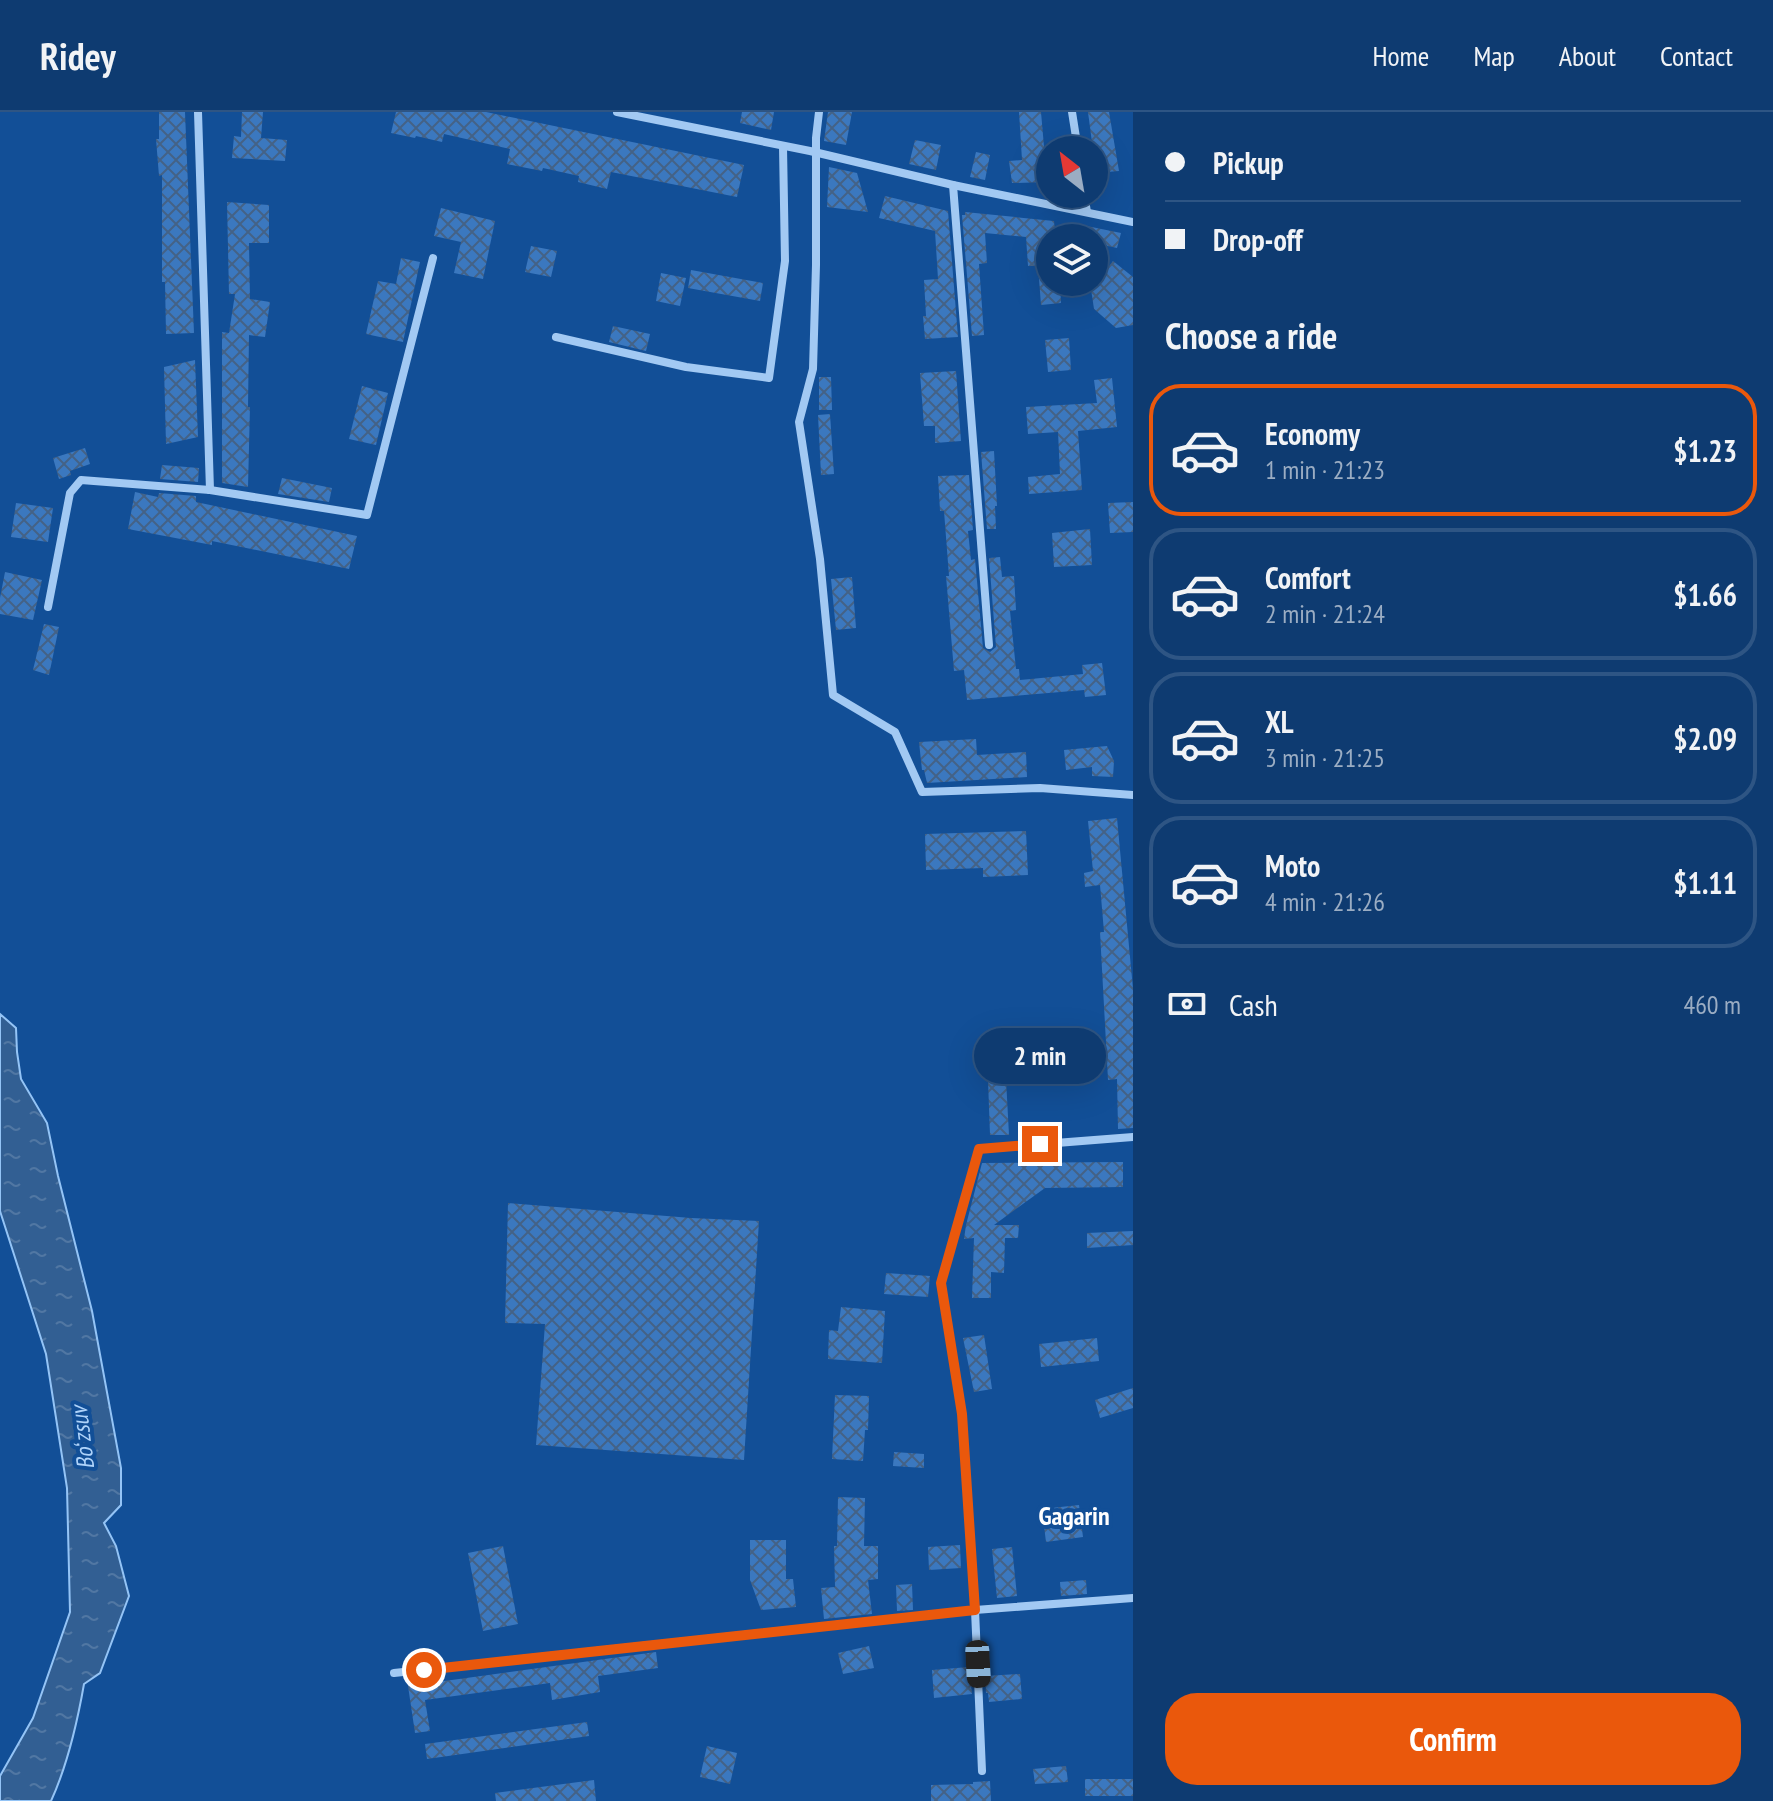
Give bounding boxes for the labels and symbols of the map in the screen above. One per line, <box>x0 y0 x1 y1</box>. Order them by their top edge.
north arrow <box>1036 136 1108 208</box>
callout: 2 min <box>974 1028 1106 1084</box>
route end <box>1022 1126 1058 1162</box>
water label: Boʻzsuv <box>62 1401 101 1471</box>
district label: Gagarin <box>1038 1499 1110 1532</box>
car <box>965 1639 991 1689</box>
route start <box>406 1652 442 1688</box>

